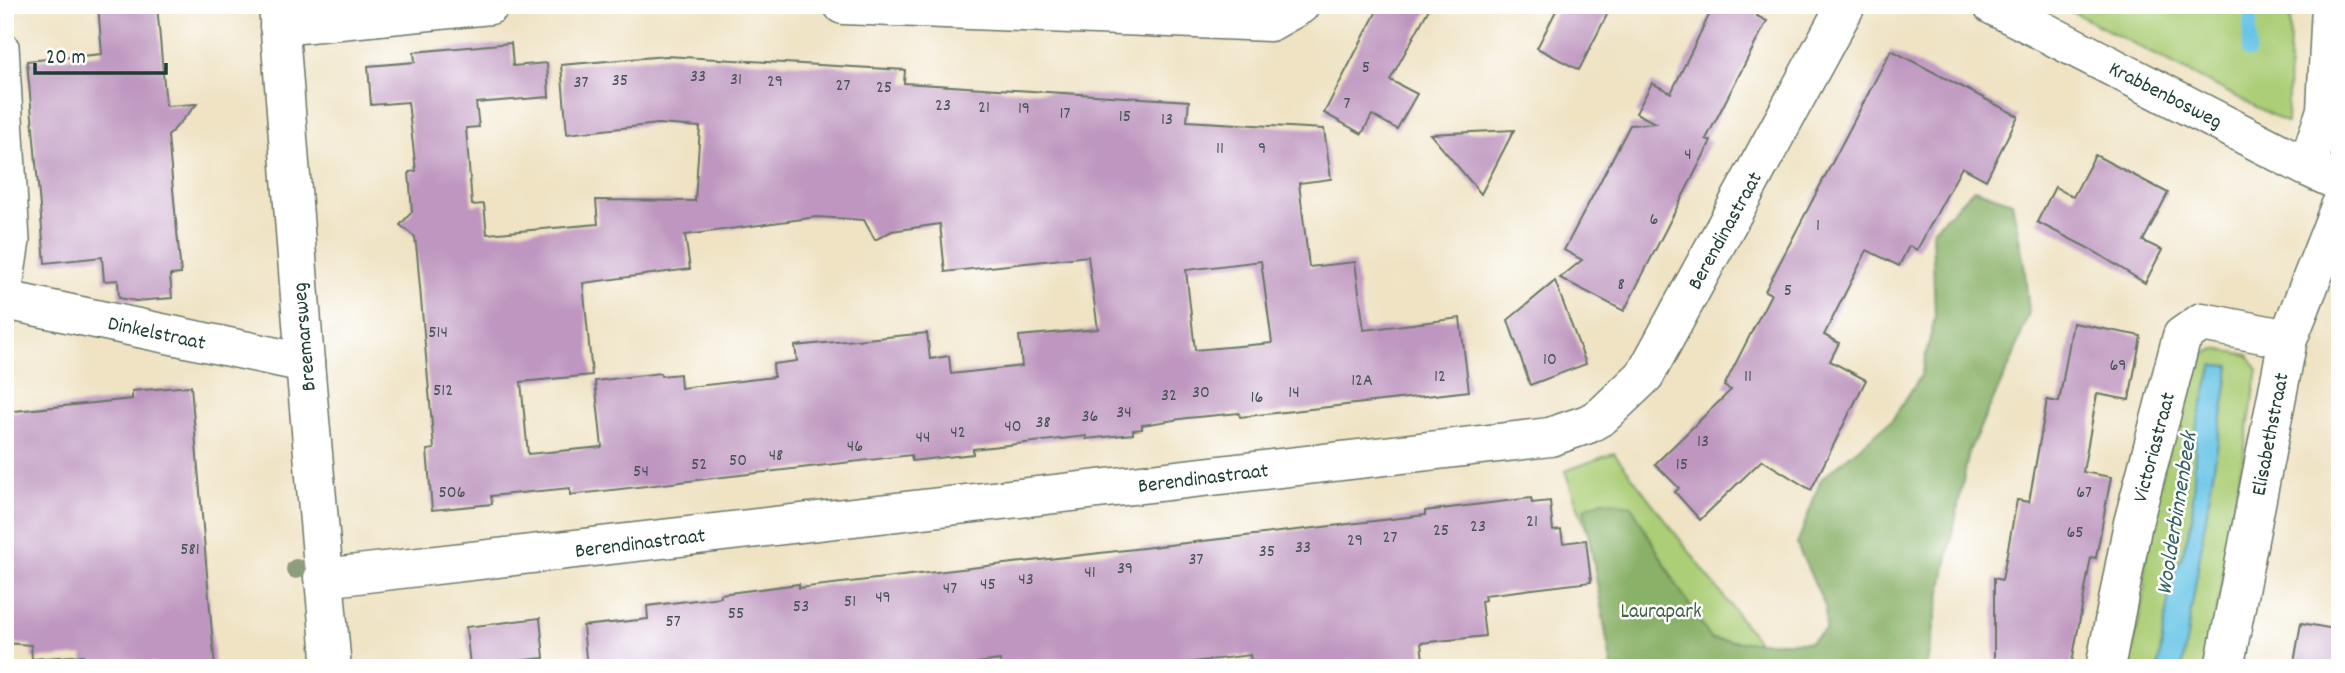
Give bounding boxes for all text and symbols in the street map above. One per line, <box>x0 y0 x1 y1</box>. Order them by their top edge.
scale bar <box>35 32 166 76</box>
text: 20 m <box>46 44 86 74</box>
street label: Krabbenbosweg <box>2103 55 2227 138</box>
house number: 5 <box>1362 56 1370 81</box>
house number: 33 <box>690 65 706 90</box>
house number: 31 <box>730 68 742 93</box>
house number: 35 <box>612 69 628 94</box>
house number: 29 <box>767 70 783 95</box>
house number: 37 <box>574 71 589 96</box>
house number: 27 <box>836 74 850 99</box>
house number: 25 <box>876 76 892 101</box>
house number: 7 <box>1344 92 1351 117</box>
house number: 23 <box>935 94 951 119</box>
house number: 21 <box>978 96 990 121</box>
house number: 19 <box>1018 97 1030 122</box>
house number: 17 <box>1060 102 1071 127</box>
house number: 15 <box>1119 105 1131 130</box>
house number: 13 <box>1161 108 1173 133</box>
house number: 11 <box>1216 137 1224 162</box>
house number: 9 <box>1258 137 1266 162</box>
house number: 4 <box>1684 143 1692 168</box>
street label: Berendinastraat <box>1682 167 1772 296</box>
house number: 6 <box>1650 208 1658 233</box>
house number: 1 <box>1816 214 1820 239</box>
house number: 8 <box>1617 273 1625 298</box>
house number: 5 <box>1784 279 1792 304</box>
street label: Breemarsweg <box>286 281 326 392</box>
street label: Dinkelstraat <box>105 310 208 360</box>
house number: 514 <box>428 321 448 346</box>
house number: 10 <box>1543 348 1557 373</box>
house number: 69 <box>2109 354 2127 379</box>
house number: 12 <box>1434 365 1446 390</box>
house number: 11 <box>1744 365 1752 390</box>
house number: 12A <box>1351 369 1373 394</box>
street label: Elisabethstraat <box>2245 370 2299 499</box>
house number: 512 <box>433 379 453 404</box>
house number: 30 <box>1192 381 1210 406</box>
house number: 14 <box>1288 381 1300 406</box>
house number: 32 <box>1161 384 1177 409</box>
house number: 16 <box>1251 386 1263 411</box>
street label: Victoriastraat <box>2127 389 2185 506</box>
house number: 34 <box>1116 401 1132 426</box>
house number: 36 <box>1082 405 1098 430</box>
house number: 38 <box>1035 411 1051 436</box>
house number: 40 <box>1004 415 1022 440</box>
house number: 42 <box>950 421 966 446</box>
house number: 44 <box>916 426 930 451</box>
water label: Woolderbinnenbeek <box>2149 427 2208 597</box>
house number: 13 <box>1697 430 1709 455</box>
house number: 46 <box>847 435 863 460</box>
house number: 48 <box>769 444 783 469</box>
house number: 50 <box>729 449 747 474</box>
house number: 52 <box>691 453 707 478</box>
house number: 15 <box>1676 453 1688 478</box>
street label: Berendinastraat <box>1137 457 1270 503</box>
house number: 54 <box>633 460 649 485</box>
house number: 506 <box>439 481 465 506</box>
house number: 67 <box>2076 481 2092 506</box>
house number: 21 <box>1526 510 1538 535</box>
house number: 23 <box>1470 515 1486 540</box>
house number: 25 <box>1433 519 1449 544</box>
house number: 65 <box>2066 521 2084 546</box>
street label: Berendinastraat <box>574 522 707 568</box>
house number: 27 <box>1383 526 1397 551</box>
house number: 29 <box>1347 529 1363 554</box>
house number: 33 <box>1295 536 1311 561</box>
house number: 581 <box>180 538 200 563</box>
house number: 35 <box>1259 540 1275 565</box>
house number: 37 <box>1189 548 1204 573</box>
house number: 39 <box>1117 557 1133 582</box>
house number: 41 <box>1084 561 1096 586</box>
house number: 43 <box>1018 568 1034 593</box>
house number: 45 <box>980 573 996 598</box>
house number: 47 <box>943 577 957 602</box>
house number: 49 <box>875 586 891 611</box>
house number: 51 <box>844 590 856 615</box>
house number: 53 <box>793 595 809 620</box>
park label: Laurapark <box>1620 598 1702 628</box>
house number: 55 <box>728 602 744 627</box>
house number: 57 <box>665 610 681 635</box>

